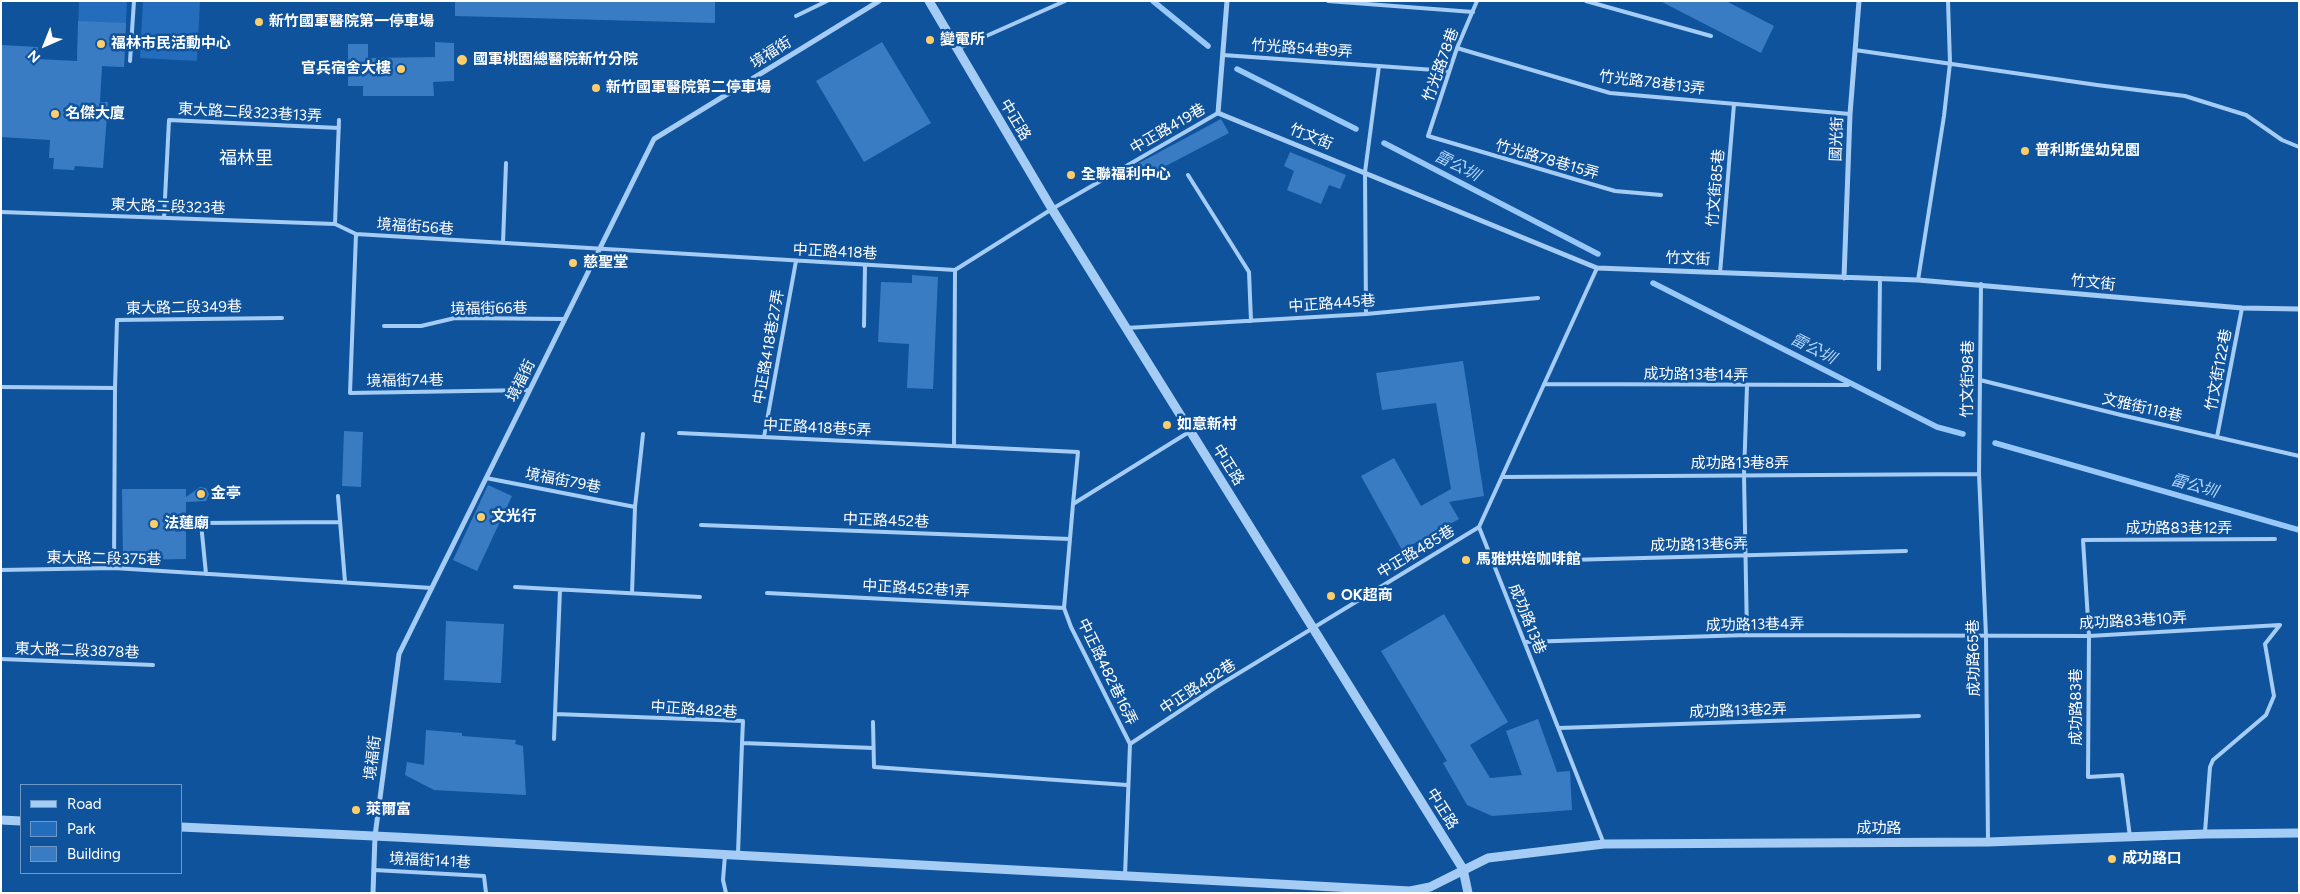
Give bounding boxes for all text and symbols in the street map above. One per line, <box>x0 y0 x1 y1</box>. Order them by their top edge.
place label: 新竹國軍醫院第一停車場 <box>269 13 434 31</box>
marker: 新竹國軍醫院第一停車場 <box>253 16 265 28</box>
north arrow <box>20 20 70 70</box>
street label: 竹光路78巷 <box>1419 26 1463 104</box>
place label: 變電所 <box>940 31 985 49</box>
street label: 境福街 <box>747 33 795 73</box>
marker: 變電所 <box>924 34 936 46</box>
place label: 福林市民活動中心 <box>111 35 231 53</box>
street label: 竹光路54巷9弄 <box>1251 36 1353 62</box>
marker: 福林市民活動中心 <box>95 38 107 50</box>
text: N <box>24 46 44 66</box>
place label: 國軍桃園總醫院新竹分院 <box>473 51 638 69</box>
marker: 國軍桃園總醫院新竹分院 <box>455 53 469 67</box>
place label: 官兵宿舍大樓 <box>301 60 391 78</box>
marker: 官兵宿舍大樓 <box>395 63 407 75</box>
street label: 竹光路78巷13弄 <box>1598 68 1706 98</box>
place label: 新竹國軍醫院第二停車場 <box>606 79 771 97</box>
marker: 新竹國軍醫院第二停車場 <box>590 82 602 94</box>
street label: 中正路 <box>996 96 1034 144</box>
street label: 東大路二段323巷13弄 <box>178 100 322 126</box>
street label: 中正路419巷 <box>1127 100 1209 158</box>
place label: 名傑大廈 <box>65 105 125 123</box>
marker: 名傑大廈 <box>49 108 61 120</box>
street label: 國光街 <box>1827 116 1847 162</box>
street label: 竹文街 <box>1287 120 1335 154</box>
street label: 竹光路78巷15弄 <box>1493 137 1601 183</box>
place label: 普利斯堡幼兒園 <box>2035 142 2140 160</box>
marker: 普利斯堡幼兒園 <box>2019 145 2031 157</box>
water label: 雷公圳 <box>1431 147 1483 185</box>
district label: 福林里 <box>219 148 273 170</box>
street label: 竹文街85巷 <box>1704 148 1728 228</box>
place label: 全聯福利中心 <box>1081 166 1171 184</box>
marker: 全聯福利中心 <box>1065 169 1077 181</box>
street label: 東大路二段323巷 <box>110 196 226 218</box>
street label: 境福街56巷 <box>376 215 454 239</box>
street label: 中正路418巷 <box>792 241 878 263</box>
street label: 竹文街 <box>1665 249 1711 269</box>
place label: 慈聖堂 <box>583 254 628 272</box>
marker: 慈聖堂 <box>567 257 579 269</box>
street label: 竹文街 <box>2070 272 2116 294</box>
street label: 中正路418巷27弄 <box>750 288 788 406</box>
street label: 中正路445巷 <box>1288 292 1376 316</box>
street label: 東大路二段349巷 <box>126 298 242 318</box>
street label: 境福街66巷 <box>450 299 528 319</box>
street label: 竹文街122巷 <box>2202 328 2236 412</box>
water label: 雷公圳 <box>1787 330 1839 368</box>
street label: 竹文街98巷 <box>1958 340 1978 418</box>
street label: 境福街 <box>503 357 539 405</box>
street label: 成功路13巷14弄 <box>1643 365 1749 385</box>
street label: 境福街74巷 <box>366 371 444 391</box>
street label: 文雅街118巷 <box>2100 390 2184 426</box>
street label: 中正路418巷5弄 <box>762 416 872 440</box>
place label: 如意新村 <box>1177 416 1237 434</box>
marker: 如意新村 <box>1161 419 1173 431</box>
street label: 中正路 <box>1208 441 1248 489</box>
street label: 成功路13巷8弄 <box>1691 455 1789 473</box>
street label: 境福街79巷 <box>524 465 602 497</box>
water label: 雷公圳 <box>2168 470 2220 502</box>
place label: 金亭 <box>211 485 241 503</box>
marker: 金亭 <box>195 488 207 500</box>
place label: 文光行 <box>491 508 536 526</box>
street label: 中正路452巷 <box>843 510 929 532</box>
marker: 文光行 <box>475 511 487 523</box>
place label: 法蓮廟 <box>164 515 209 533</box>
marker: 法蓮廟 <box>148 518 160 530</box>
street label: 成功路83巷12弄 <box>2126 520 2232 538</box>
street label: 中正路485巷 <box>1374 522 1458 582</box>
street label: 成功路13巷6弄 <box>1650 535 1748 555</box>
street label: 東大路二段375巷 <box>46 549 162 569</box>
place label: 馬雅烘焙咖啡館 <box>1476 551 1581 569</box>
marker: 馬雅烘焙咖啡館 <box>1460 554 1472 566</box>
street label: 中正路452巷1弄 <box>862 577 970 601</box>
street label: 成功路13巷 <box>1505 581 1549 657</box>
place label: OK超商 <box>1341 587 1393 605</box>
marker: OK超商 <box>1325 590 1337 602</box>
street label: 成功路83巷10弄 <box>2079 609 2187 633</box>
street label: 成功路13巷4弄 <box>1706 615 1804 635</box>
street label: 中正路482巷16弄 <box>1073 616 1141 728</box>
street label: 成功路65巷 <box>1964 619 1984 697</box>
street label: 東大路二段3878巷 <box>14 640 140 662</box>
street label: 中正路482巷 <box>1157 656 1239 718</box>
street label: 成功路83巷 <box>2068 668 2086 746</box>
street label: 中正路482巷 <box>650 698 738 722</box>
street label: 成功路13巷2弄 <box>1689 700 1787 722</box>
street label: 境福街 <box>361 735 385 781</box>
legend <box>20 784 182 874</box>
street label: 中正路 <box>1422 785 1462 833</box>
text: Road <box>67 795 102 813</box>
place label: 萊爾富 <box>366 801 411 819</box>
marker: 萊爾富 <box>350 804 362 816</box>
text: Park <box>67 820 96 838</box>
street label: 成功路 <box>1857 820 1901 838</box>
text: Building <box>67 845 121 863</box>
street label: 境福街141巷 <box>389 850 471 872</box>
place label: 成功路口 <box>2122 850 2182 868</box>
marker: 成功路口 <box>2106 853 2118 865</box>

